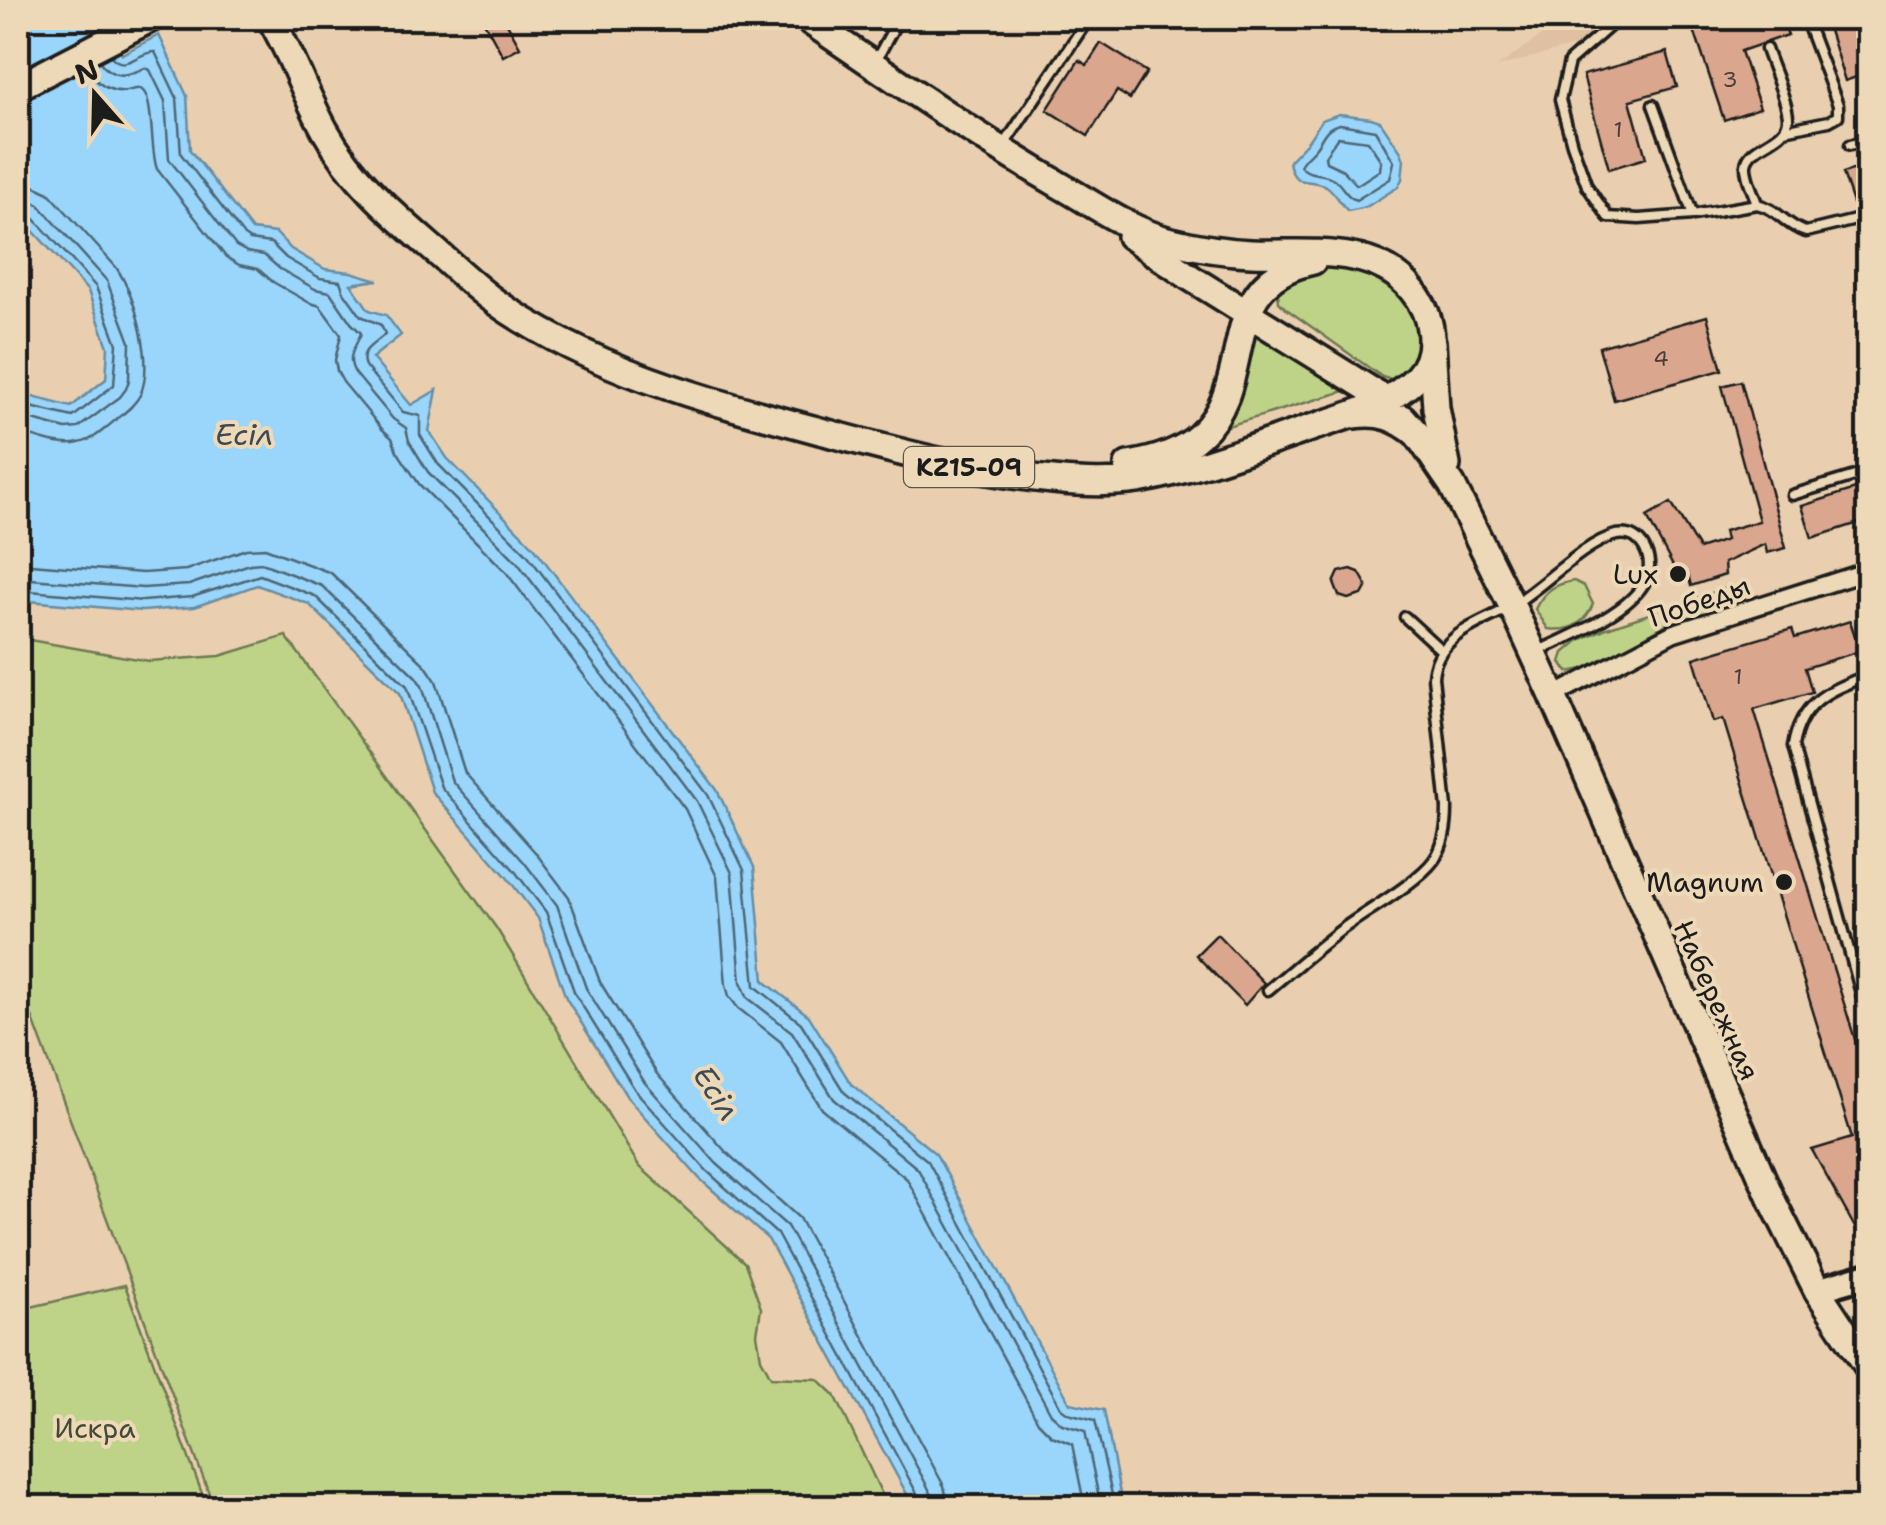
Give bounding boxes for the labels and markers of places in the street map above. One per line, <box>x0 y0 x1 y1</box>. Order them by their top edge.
place label: Lux <box>1613 555 1658 593</box>
marker: Lux <box>1667 563 1689 585</box>
place label: Magnum <box>1646 863 1764 901</box>
marker: Magnum <box>1773 871 1795 893</box>

